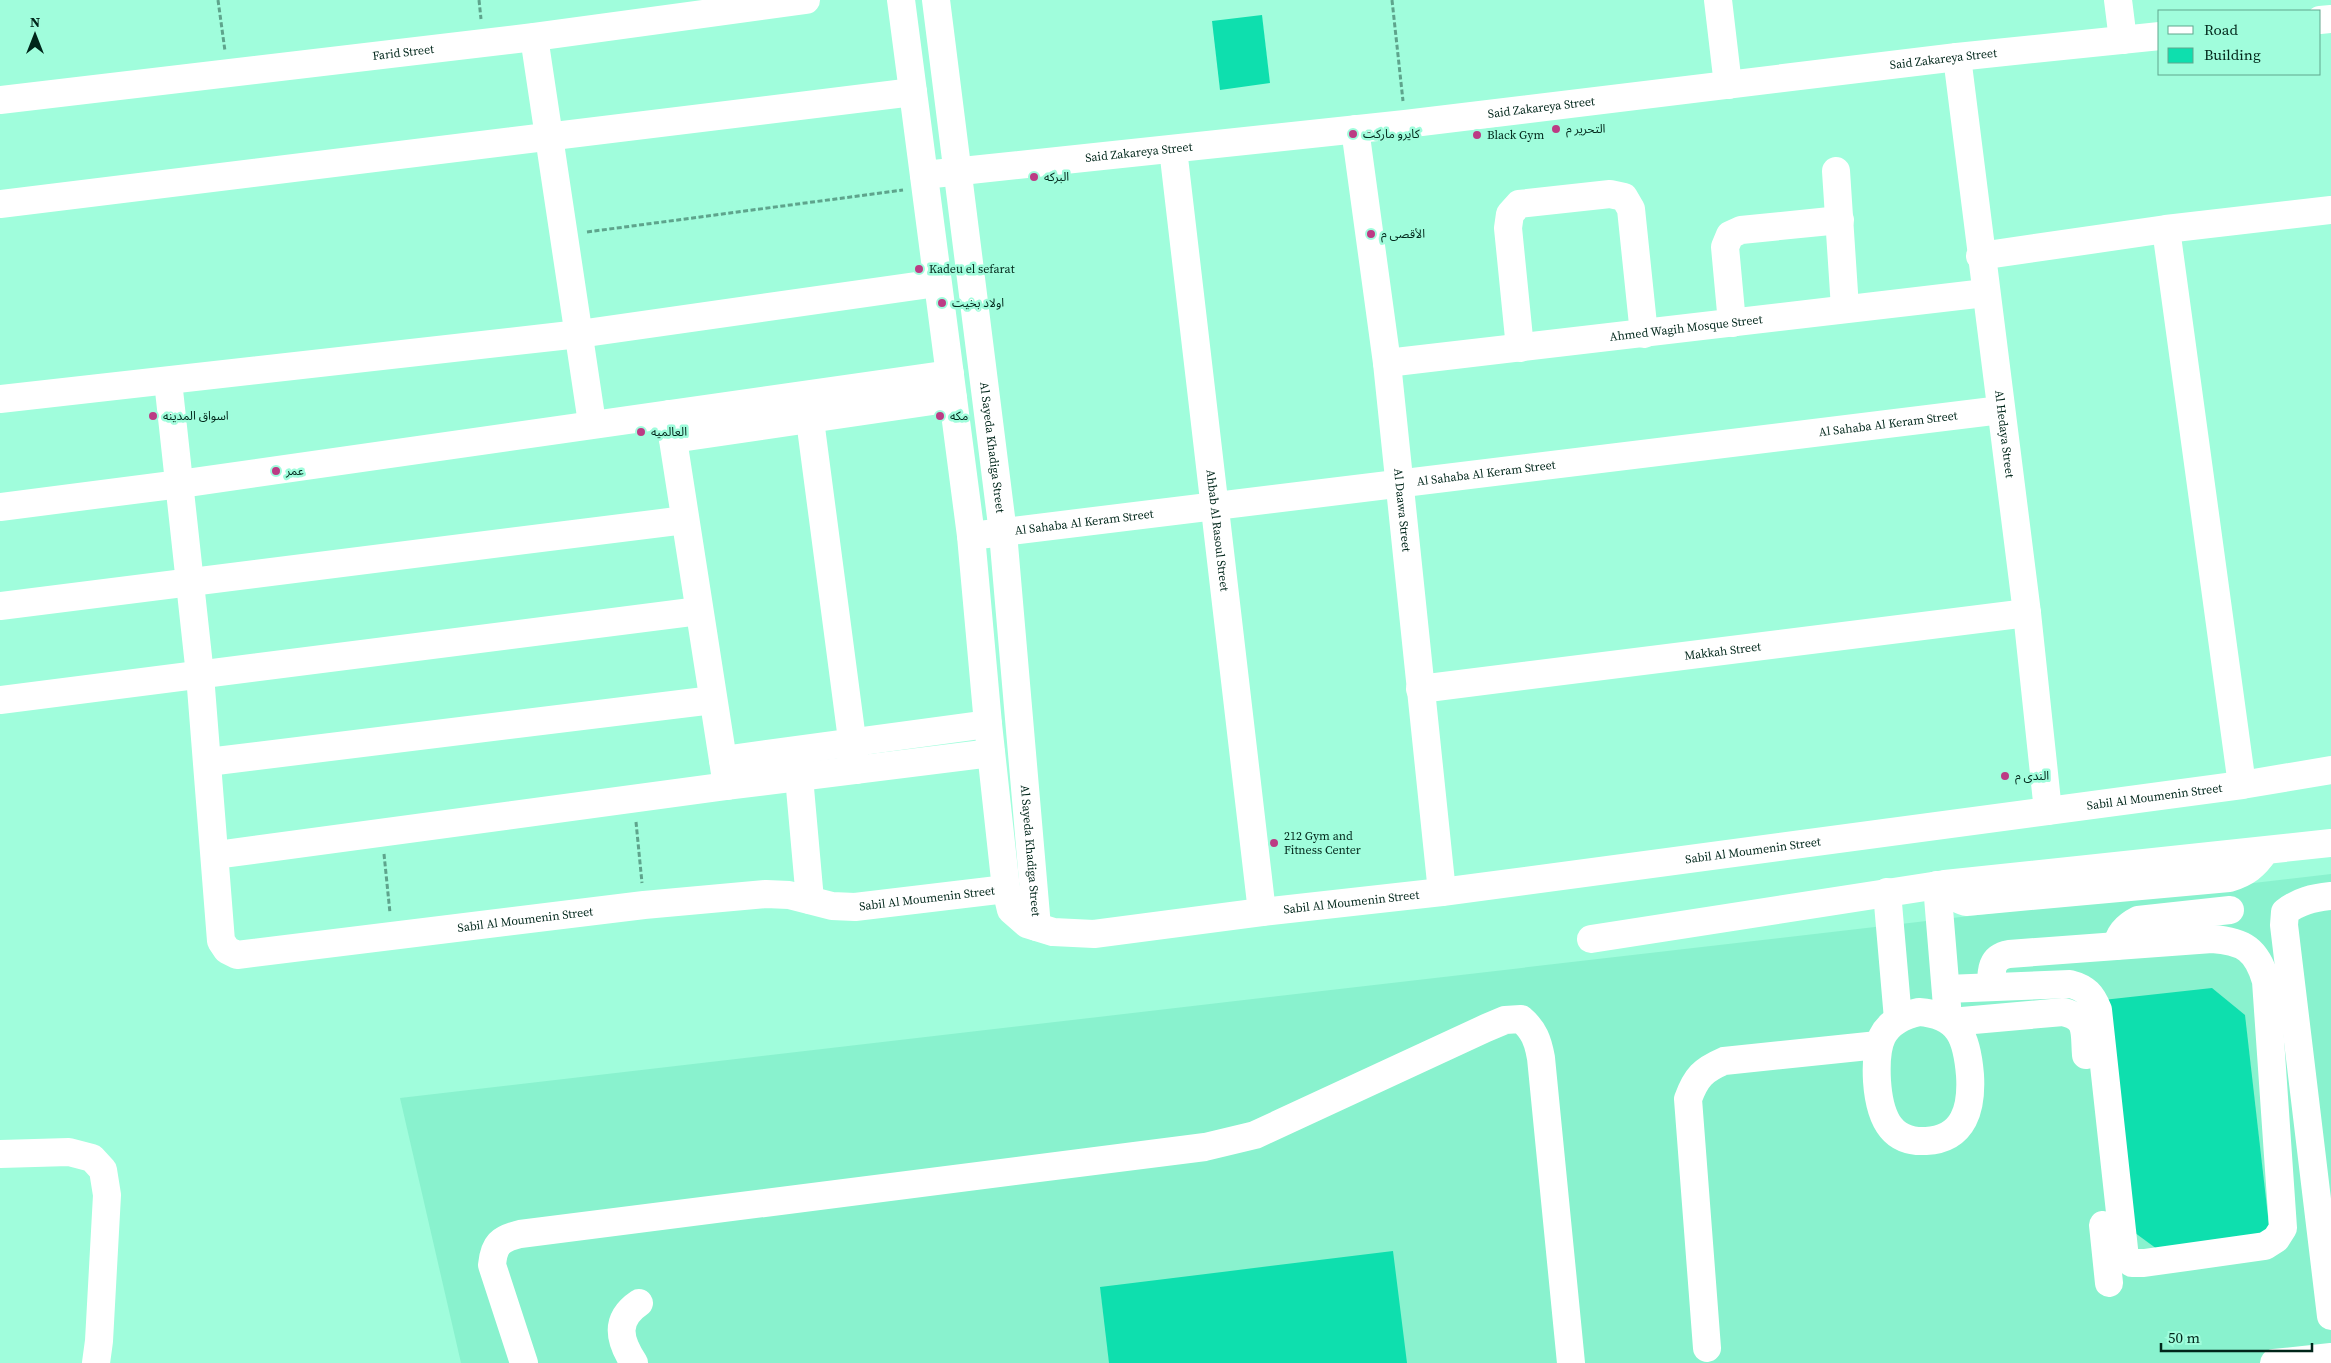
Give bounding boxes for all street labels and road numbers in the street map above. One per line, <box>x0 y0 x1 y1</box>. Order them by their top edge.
street label: Farid Street <box>372 41 435 64</box>
street label: Said Zakareya Street <box>1889 45 1998 73</box>
street label: Said Zakareya Street <box>1487 93 1596 122</box>
street label: Said Zakareya Street <box>1084 139 1193 166</box>
street label: Ahmed Wagih Mosque Street <box>1609 311 1763 345</box>
street label: Al Sayeda Khadiga Street <box>976 381 1008 514</box>
street label: Al Hedaya Street <box>1991 389 2018 479</box>
street label: Al Sahaba Al Keram Street <box>1818 407 1959 440</box>
street label: Al Sahaba Al Keram Street <box>1416 457 1557 489</box>
street label: Al Daawa Street <box>1390 468 1415 553</box>
street label: Ahbab Al Rasoul Street <box>1202 469 1233 592</box>
street label: Al Sahaba Al Keram Street <box>1014 506 1155 539</box>
street label: Makkah Street <box>1683 638 1762 664</box>
street label: Sabil Al Moumenin Street <box>2086 780 2223 814</box>
street label: Al Sayeda Khadiga Street <box>1017 784 1044 917</box>
street label: Sabil Al Moumenin Street <box>1684 833 1822 867</box>
street label: Sabil Al Moumenin Street <box>858 882 996 914</box>
street label: Sabil Al Moumenin Street <box>1283 887 1420 918</box>
street label: Sabil Al Moumenin Street <box>457 903 594 936</box>

